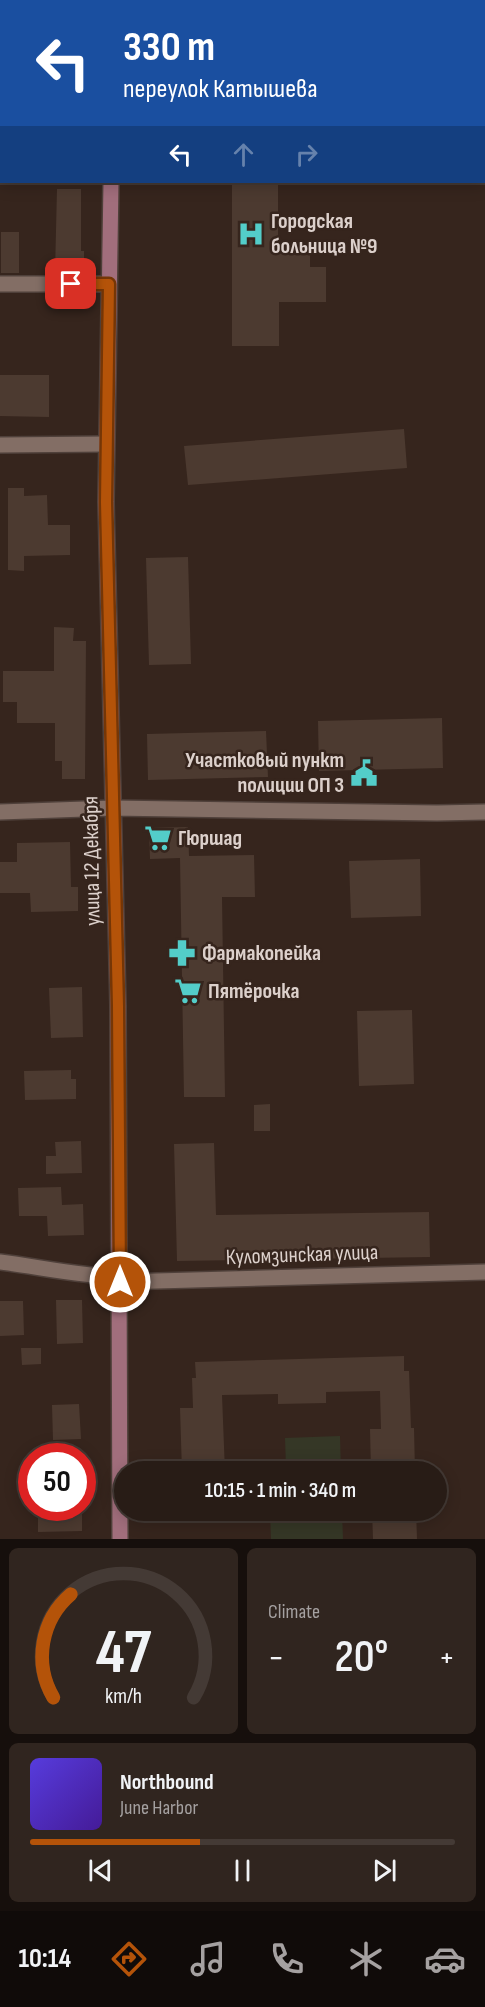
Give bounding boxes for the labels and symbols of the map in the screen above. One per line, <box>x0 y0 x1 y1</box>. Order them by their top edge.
place label: Городская больница №9 <box>271 208 377 260</box>
hospital icon: Городская больница №9 <box>236 219 266 249</box>
pin <box>45 258 96 309</box>
place label: Участковый пункт полиции ОП 3 <box>185 747 344 799</box>
public building icon: Участковый пункт полиции ОП 3 <box>349 758 379 788</box>
street label: улица 12 Декабря <box>77 796 107 926</box>
supermarket icon: Гюршад <box>143 823 173 853</box>
place label: Гюршад <box>178 825 242 852</box>
pharmacy icon: Фармакопейка <box>167 938 197 968</box>
place label: Фармакопейка <box>202 940 321 967</box>
supermarket icon: Пятёрочка <box>173 976 203 1006</box>
place label: Пятёрочка <box>208 978 299 1005</box>
street label: Куломзинская улица <box>225 1239 379 1271</box>
position arrow <box>88 1250 152 1314</box>
speed limit sign: 50 <box>18 1443 96 1521</box>

